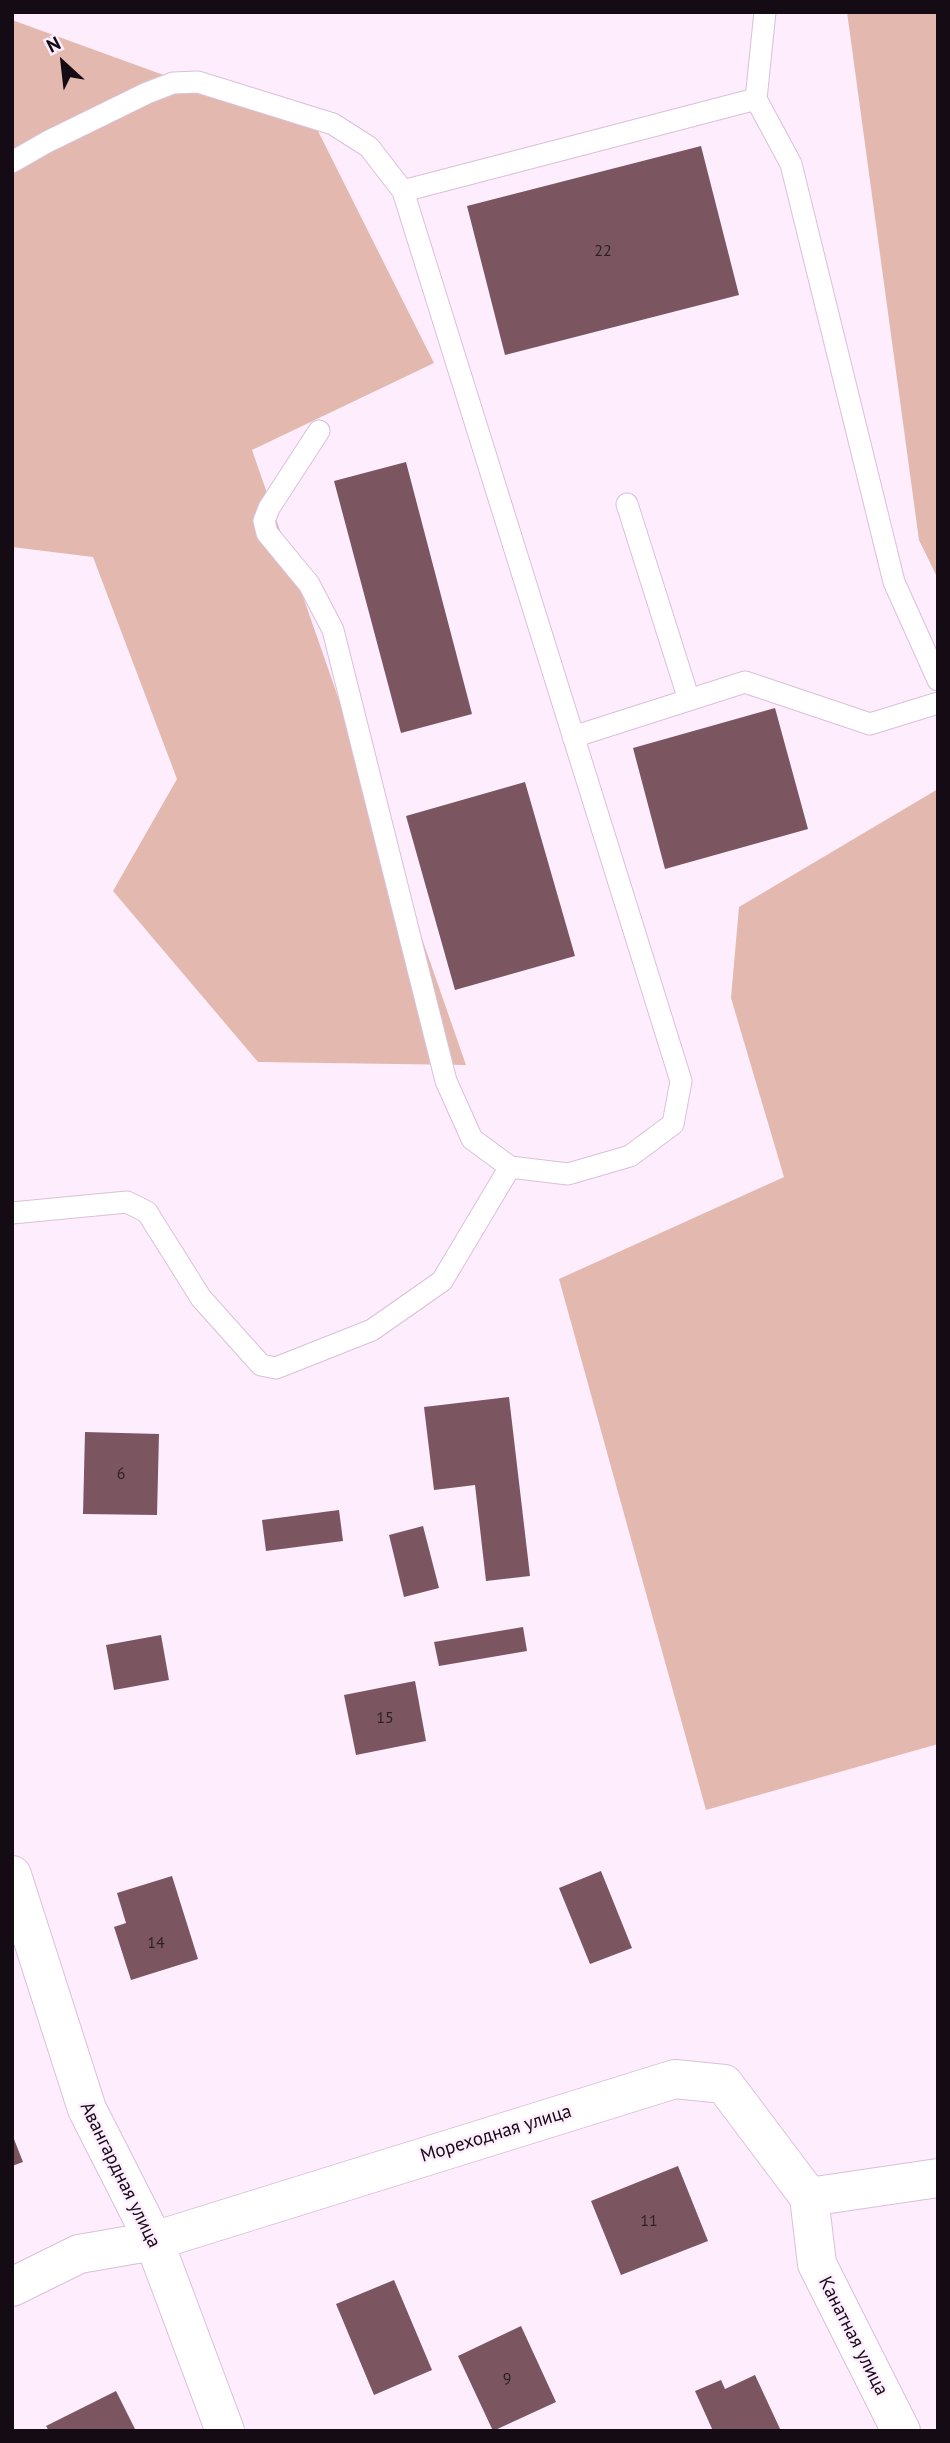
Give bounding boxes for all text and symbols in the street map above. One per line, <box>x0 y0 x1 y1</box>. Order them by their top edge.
north arrow <box>28 28 98 98</box>
text: N <box>42 31 64 58</box>
house number: 22 <box>594 241 612 261</box>
house number: 6 <box>117 1464 125 1484</box>
house number: 15 <box>376 1708 394 1728</box>
house number: 14 <box>147 1933 165 1953</box>
street label: Авангардная улица <box>75 2098 165 2252</box>
street label: Мореходная улица <box>418 2100 574 2168</box>
house number: 11 <box>640 2211 658 2231</box>
street label: Канатная улица <box>813 2273 893 2399</box>
house number: 9 <box>503 2369 511 2389</box>

